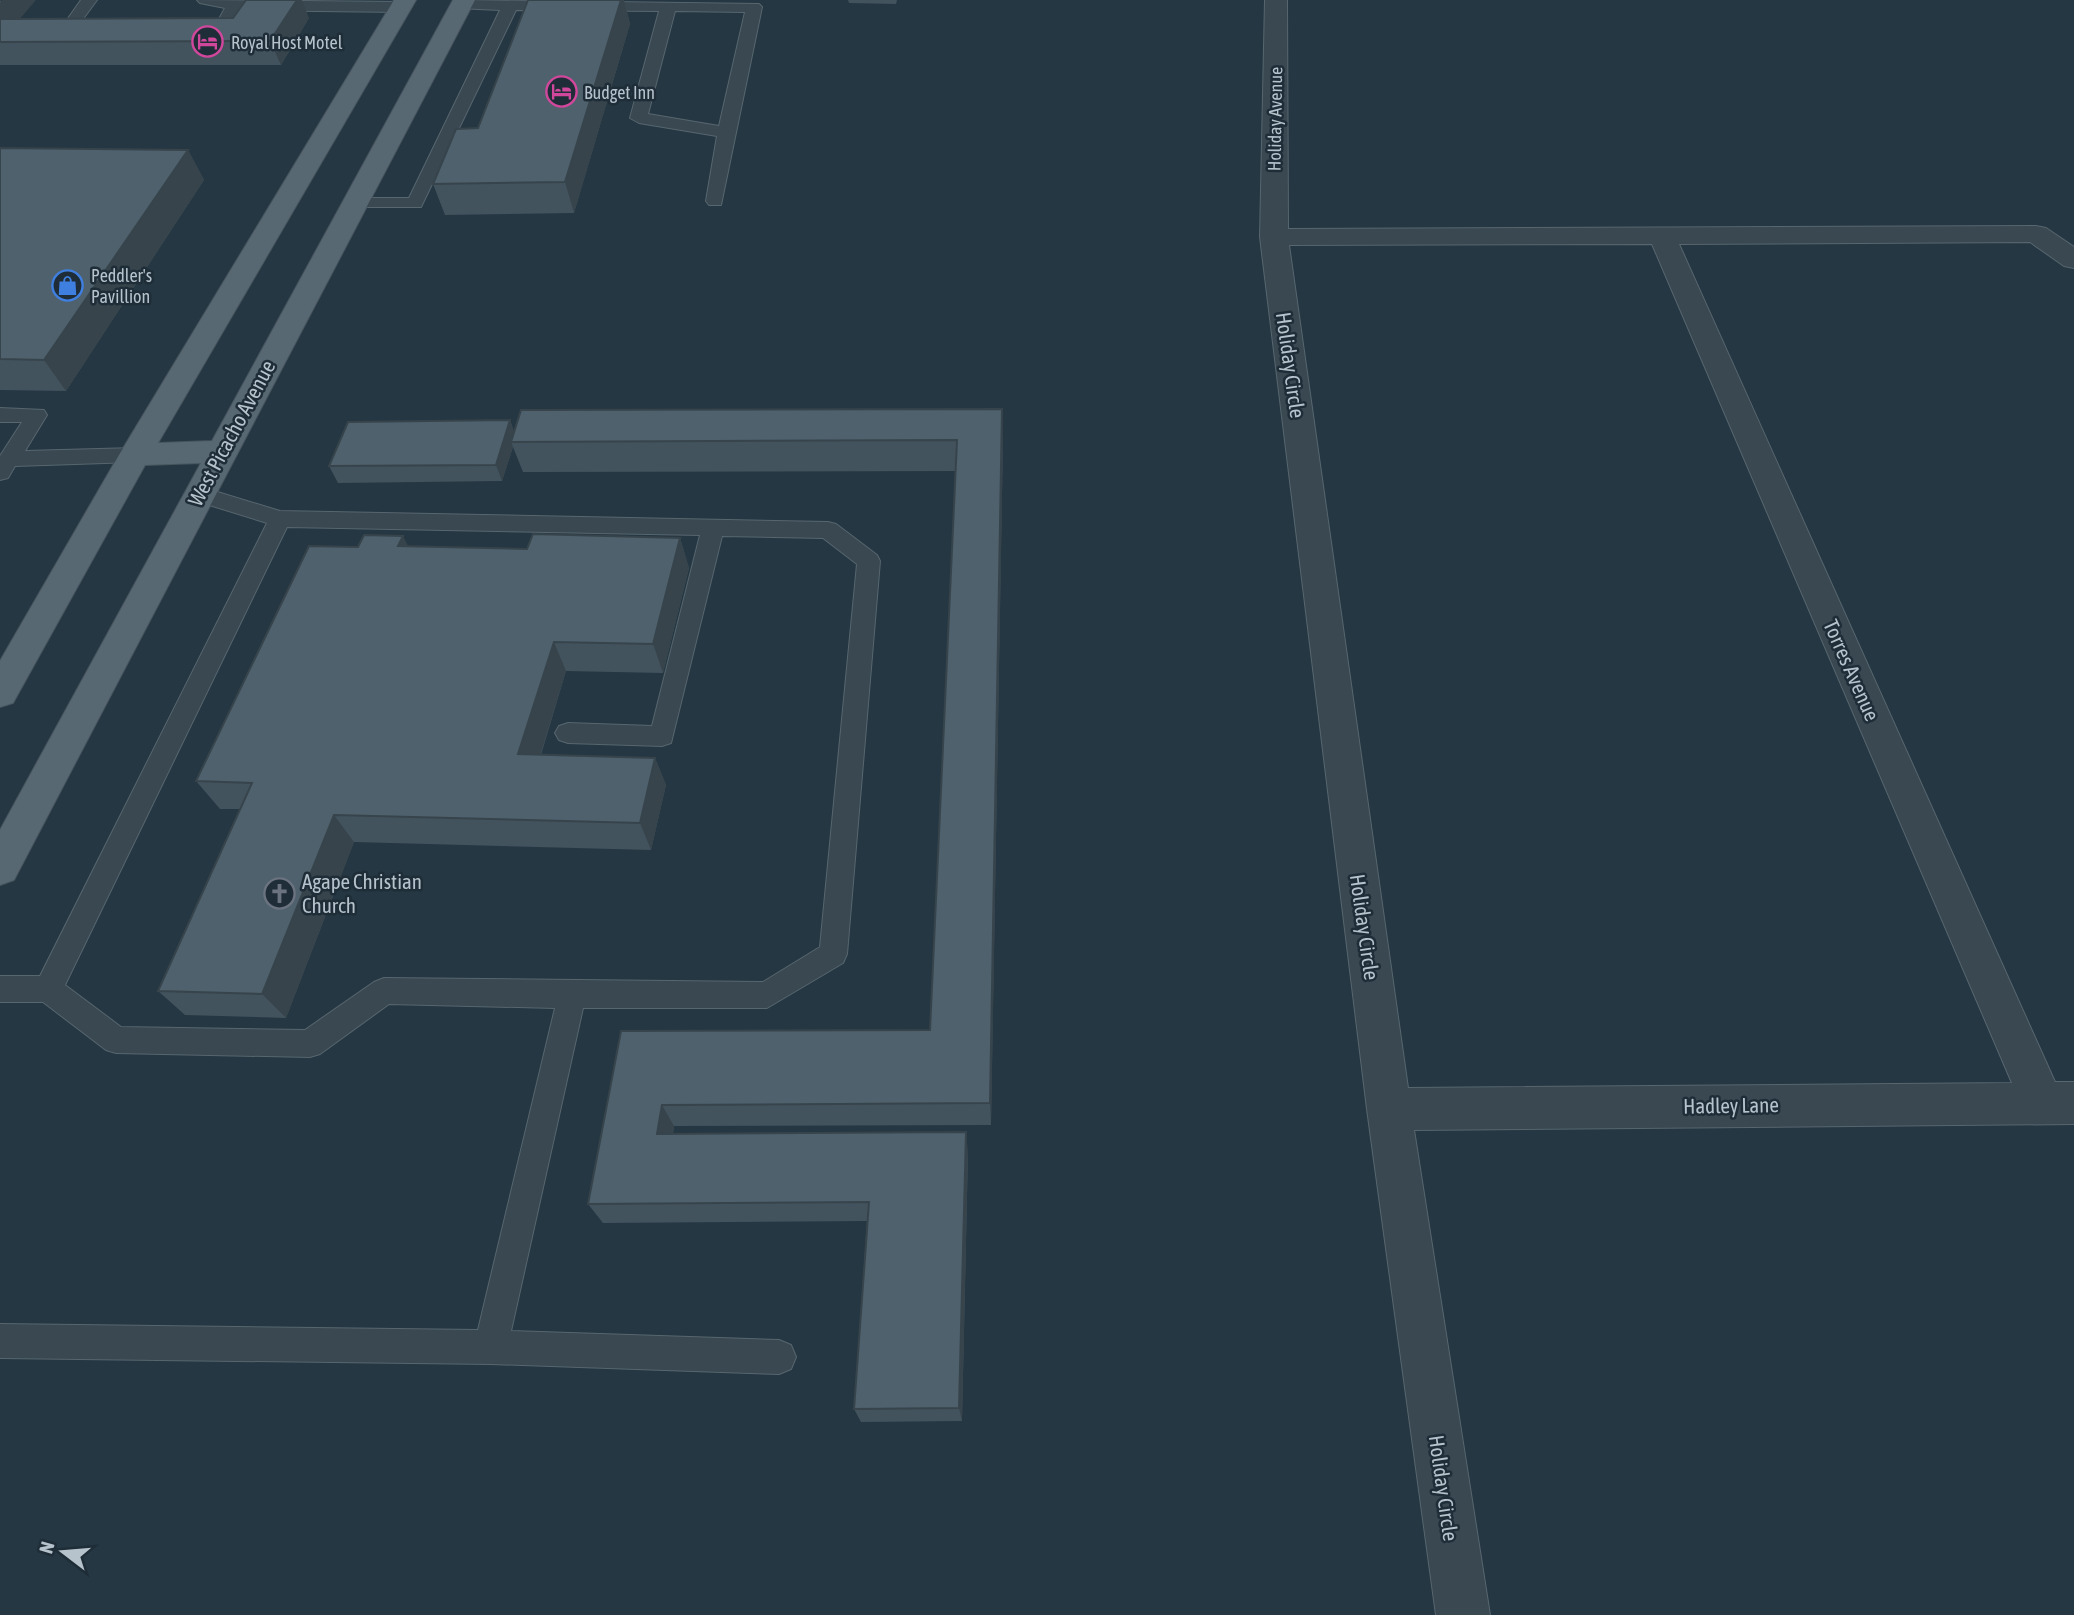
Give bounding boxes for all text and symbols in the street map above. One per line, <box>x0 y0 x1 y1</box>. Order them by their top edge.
hotel icon: Royal Host Motel <box>191 25 225 59</box>
place label: Royal Host Motel <box>231 32 343 53</box>
street label: Holiday Avenue <box>1264 67 1286 171</box>
hotel icon: Budget Inn <box>544 75 578 109</box>
place label: Budget Inn <box>584 82 655 103</box>
place label: Peddler's Pavillion <box>91 265 152 307</box>
shop icon: Peddler's Pavillion <box>51 268 85 302</box>
street label: Holiday Circle <box>1272 310 1310 420</box>
street label: West Picacho Avenue <box>182 356 280 510</box>
street label: Torres Avenue <box>1819 616 1885 724</box>
place label: Agape Christian Church <box>302 869 422 917</box>
street label: Holiday Circle <box>1346 872 1384 982</box>
church icon: Agape Christian Church <box>262 876 296 910</box>
street label: Hadley Lane <box>1683 1092 1779 1118</box>
street label: Holiday Circle <box>1425 1433 1463 1543</box>
north arrow <box>28 1517 98 1587</box>
text: N <box>35 1539 59 1556</box>

